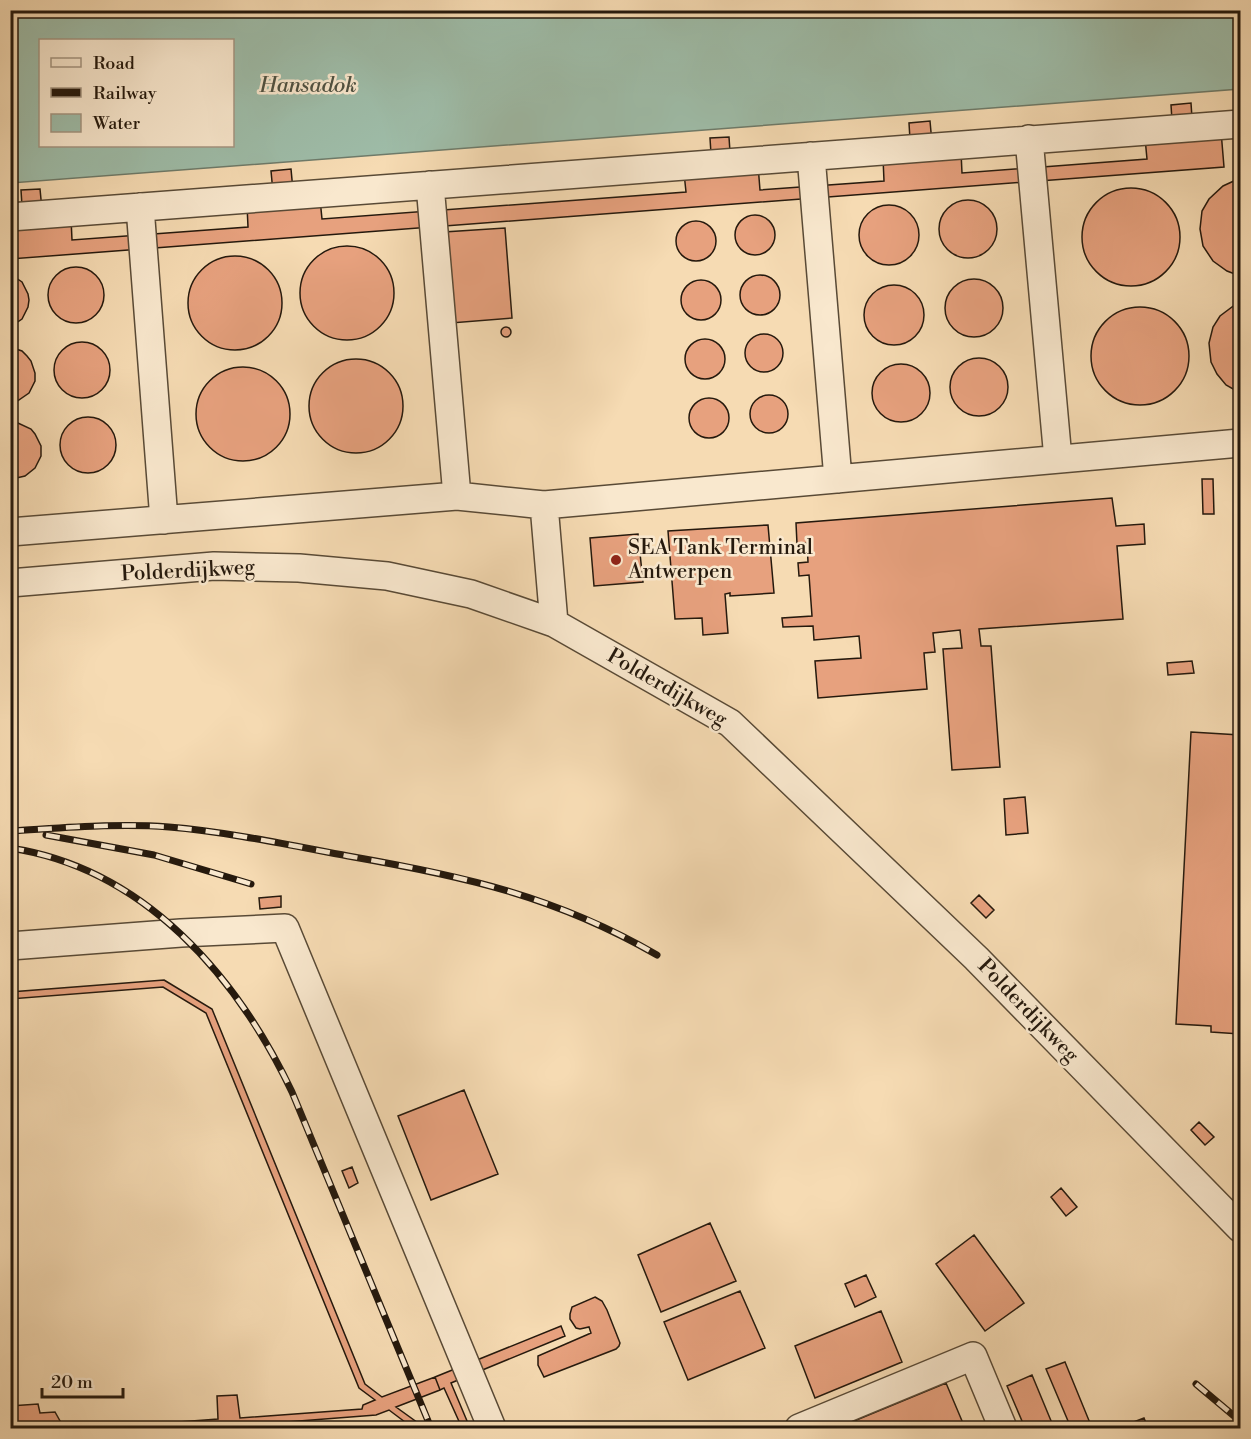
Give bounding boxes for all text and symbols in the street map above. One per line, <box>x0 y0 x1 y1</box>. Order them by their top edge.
legend <box>39 39 234 147</box>
text: Road <box>93 52 136 75</box>
water label: Hansadok <box>258 72 357 99</box>
text: Railway <box>93 82 157 105</box>
text: Water <box>92 112 141 135</box>
place label: SEA Tank Terminal Antwerpen <box>627 535 813 585</box>
marker: SEA Tank Terminal Antwerpen <box>609 553 623 567</box>
street label: Polderdijkweg <box>120 554 256 588</box>
street label: Polderdijkweg <box>602 643 732 733</box>
street label: Polderdijkweg <box>972 954 1084 1069</box>
scale bar <box>42 1361 123 1399</box>
text: 20 m <box>51 1371 93 1394</box>

